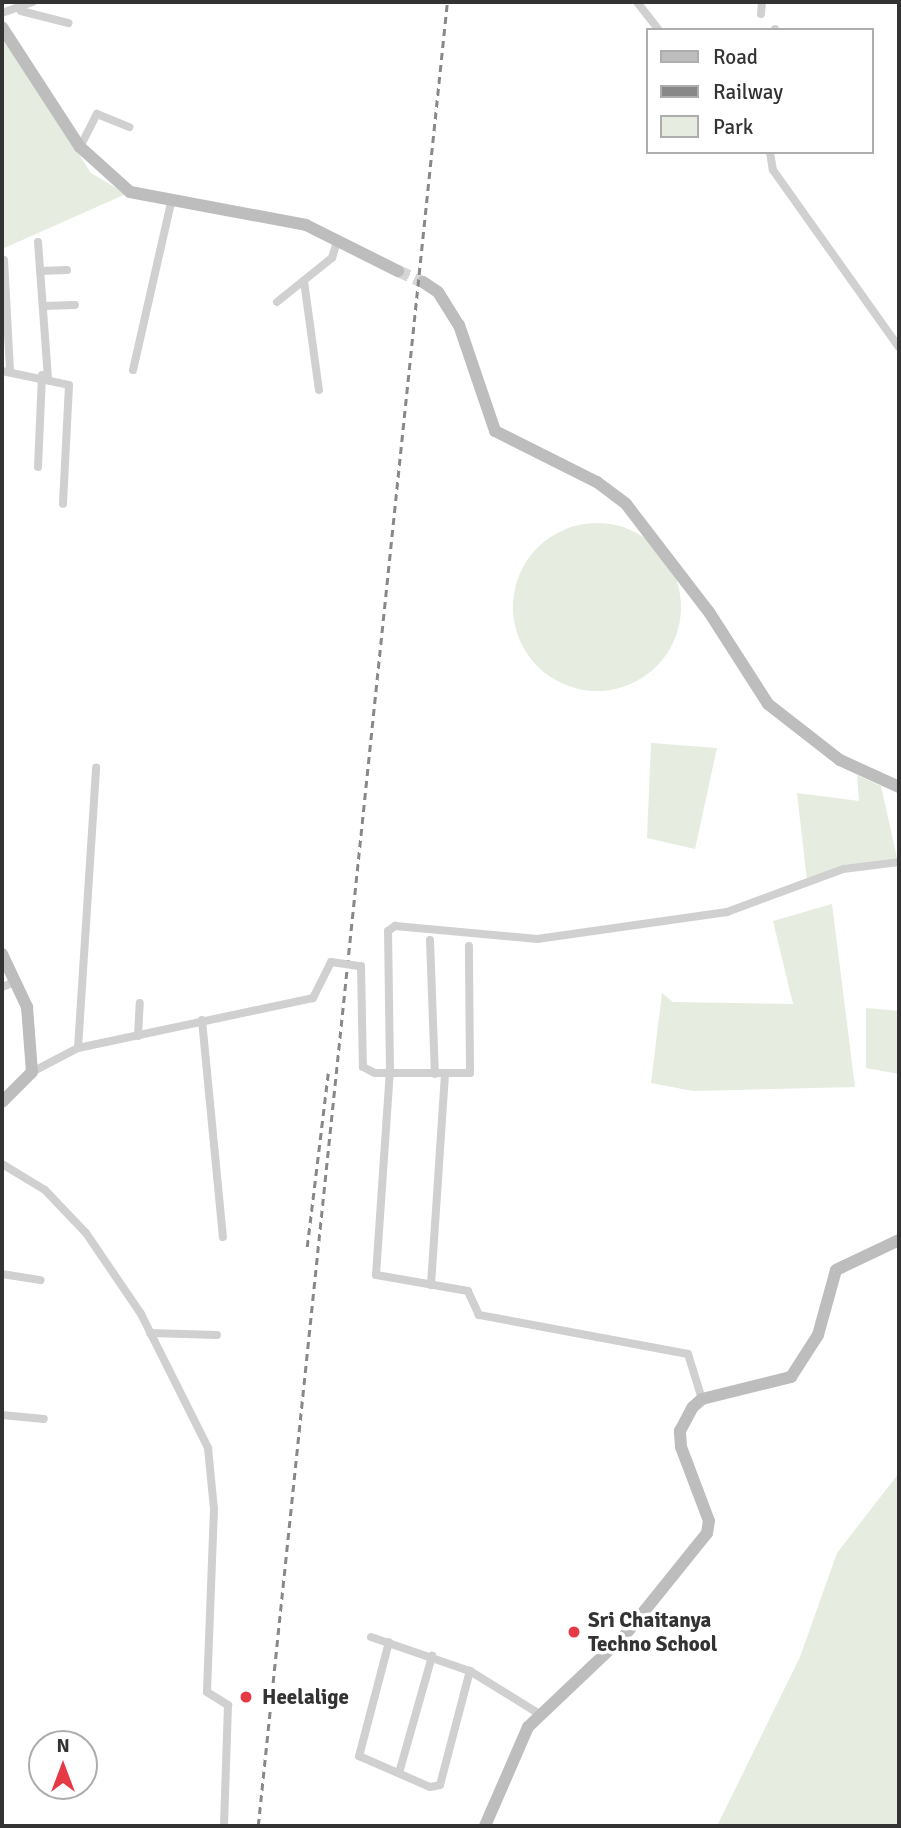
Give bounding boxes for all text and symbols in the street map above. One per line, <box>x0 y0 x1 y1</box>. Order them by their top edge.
legend <box>646 28 873 154</box>
text: Road <box>713 44 758 70</box>
text: Railway <box>713 79 783 105</box>
text: Park <box>713 114 753 140</box>
place label: Sri Chaitanya Techno School <box>588 1607 717 1657</box>
marker: Sri Chaitanya Techno School <box>566 1624 582 1640</box>
place label: Heelalige <box>262 1684 349 1710</box>
marker: Heelalige <box>236 1687 256 1707</box>
north arrow <box>28 1730 98 1800</box>
text: N <box>56 1734 70 1758</box>

